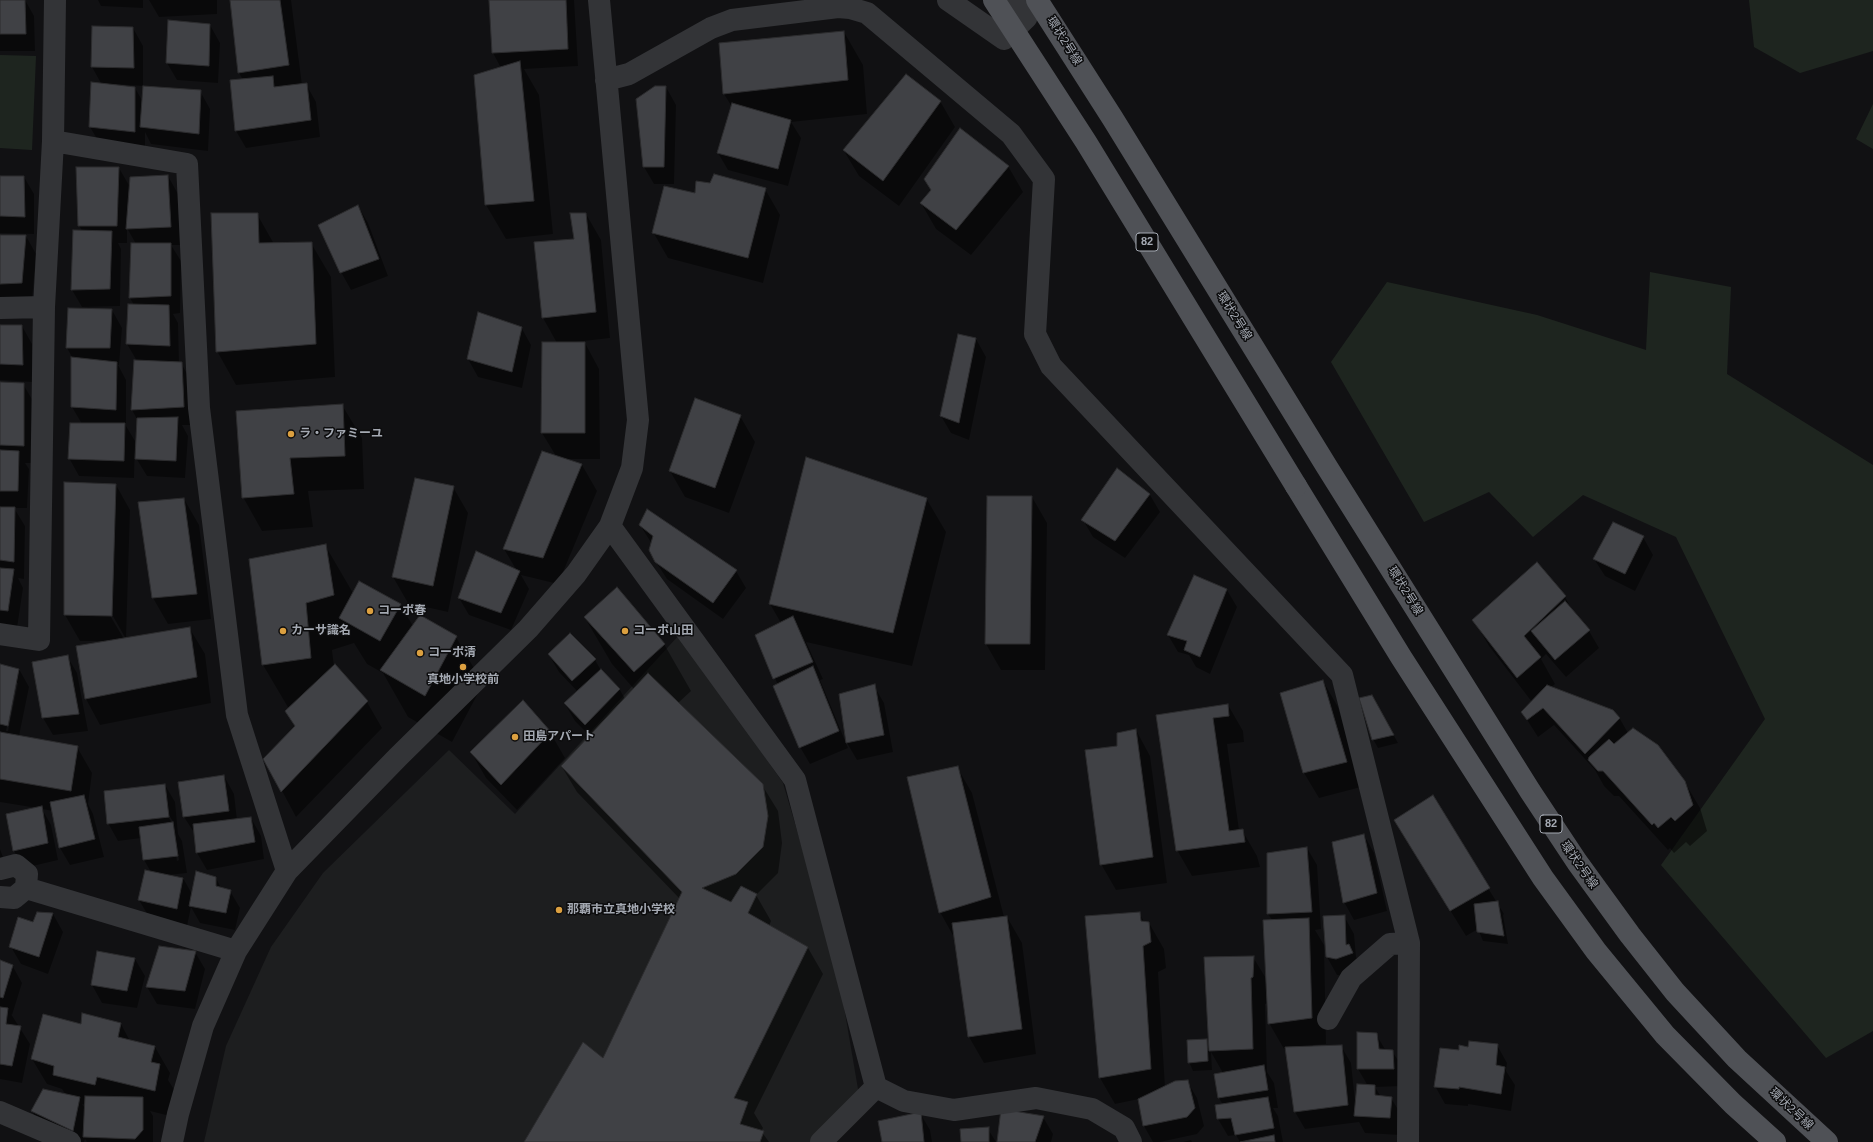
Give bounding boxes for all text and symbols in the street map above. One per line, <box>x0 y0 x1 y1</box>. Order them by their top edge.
street label: 環状2号線 <box>1043 14 1085 68</box>
road number: 82 <box>1136 233 1158 251</box>
street label: 環状2号線 <box>1213 289 1255 343</box>
place label: ラ・ファミーユ <box>299 427 383 441</box>
marker: ラ・ファミーユ <box>286 429 296 439</box>
street label: 環状2号線 <box>1384 564 1426 618</box>
place label: コーポ春 <box>378 604 426 618</box>
marker: コーポ春 <box>365 606 375 616</box>
place label: カーサ識名 <box>291 624 351 638</box>
place label: コーポ山田 <box>633 624 693 638</box>
marker: カーサ識名 <box>278 626 288 636</box>
marker: コーポ山田 <box>620 626 630 636</box>
place label: コーポ清 <box>428 646 476 660</box>
marker: コーポ清 <box>415 648 425 658</box>
marker: 真地小学校前 <box>458 662 468 672</box>
place label: 真地小学校前 <box>427 673 499 687</box>
place label: 田島アパート <box>523 730 595 744</box>
marker: 田島アパート <box>510 732 520 742</box>
road number: 82 <box>1540 815 1562 833</box>
street label: 環状2号線 <box>1557 838 1601 892</box>
place label: 那覇市立真地小学校 <box>567 903 675 917</box>
marker: 那覇市立真地小学校 <box>554 905 564 915</box>
street label: 環状2号線 <box>1766 1085 1816 1133</box>

